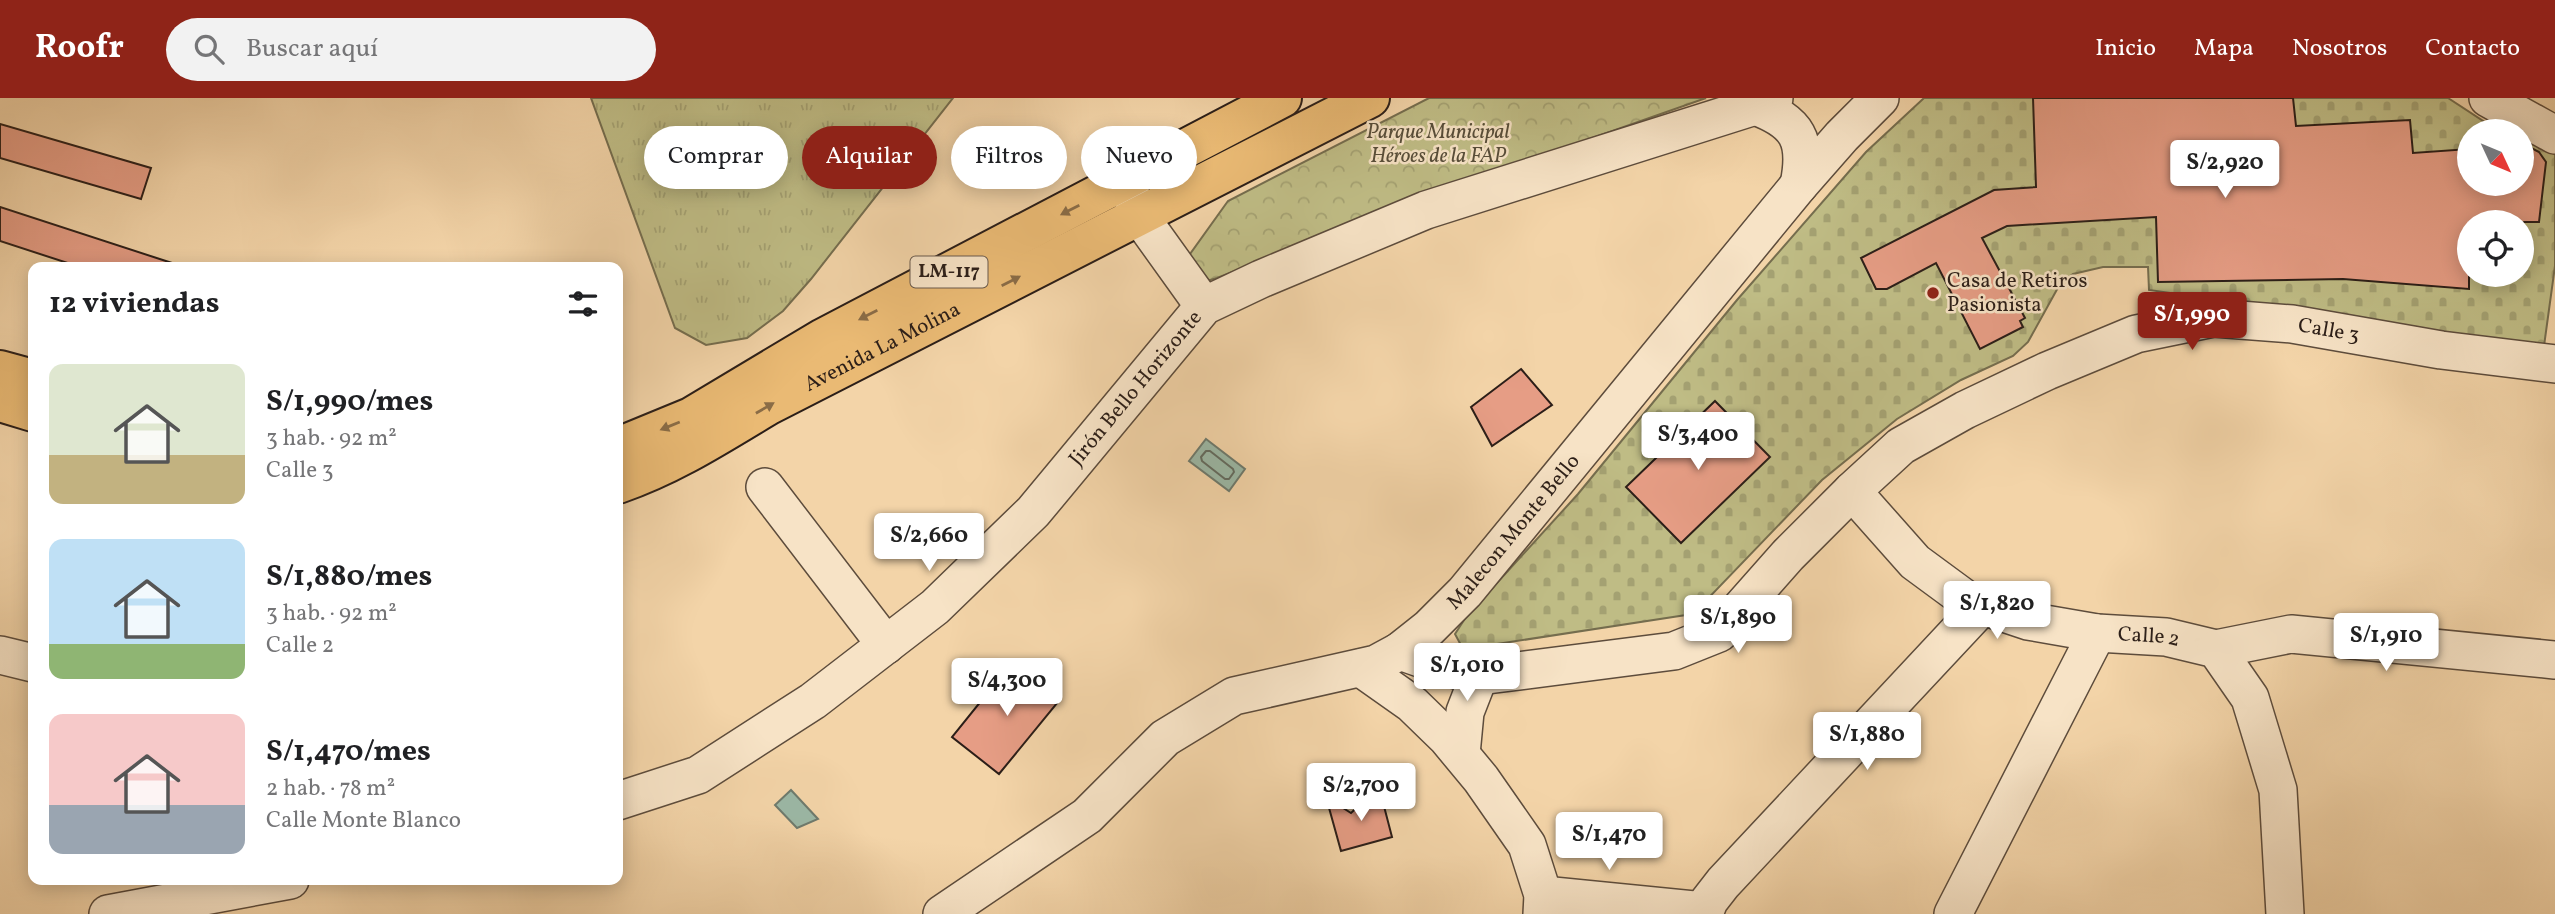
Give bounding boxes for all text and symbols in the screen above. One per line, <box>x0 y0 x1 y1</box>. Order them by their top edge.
search box <box>166 18 656 81</box>
text: Roofr <box>35 26 124 72</box>
icon: search <box>190 30 228 68</box>
text: Buscar aquí <box>246 31 378 67</box>
text: Inicio <box>2095 32 2156 66</box>
text: Mapa <box>2194 32 2254 66</box>
text: Nosotros <box>2292 32 2387 66</box>
text: Contacto <box>2425 32 2520 66</box>
park label: Parque Municipal Héroes de la FAP <box>1366 118 1510 171</box>
north arrow <box>2457 119 2534 196</box>
map controls <box>2457 119 2534 287</box>
chip: Comprar <box>644 126 788 189</box>
chip: Alquilar <box>802 126 937 189</box>
chip: Filtros <box>951 126 1067 189</box>
chip: Nuevo <box>1081 126 1197 189</box>
pin: S/2,920 <box>2160 140 2290 200</box>
text: S/2,920 <box>2186 147 2264 179</box>
one-way arrow <box>1060 204 1080 215</box>
button: locate <box>2457 210 2534 287</box>
road number: LM-117 <box>911 256 988 288</box>
place label: Casa de Retiros Pasionista <box>1947 267 2087 320</box>
one-way arrow <box>1001 276 1021 287</box>
text: 12 viviendas <box>49 283 220 325</box>
icon: filters <box>564 285 602 323</box>
marker: Casa de Retiros Pasionista <box>1925 285 1941 301</box>
pin: S/1,990 <box>2127 292 2257 352</box>
street label: Avenida La Molina <box>799 295 965 399</box>
text: S/1,990 <box>2154 299 2230 331</box>
street label: Jirón Bello Horizonte <box>1062 304 1209 473</box>
one-way arrow <box>858 309 878 320</box>
street label: Calle 3 <box>2296 311 2362 350</box>
text: S/1,990/mes <box>266 381 433 423</box>
icon: home <box>105 392 189 476</box>
one-way arrow <box>755 402 774 414</box>
pin: S/3,400 <box>1633 412 1763 472</box>
text: S/3,400 <box>1657 419 1739 451</box>
one-way arrow <box>659 420 680 431</box>
text: 3 hab. · 92 m² <box>266 423 397 455</box>
street label: Malecon Monte Bello <box>1440 448 1587 617</box>
text: Calle 3 <box>266 455 334 487</box>
pin: S/2,660 <box>864 514 994 573</box>
text: S/2,660 <box>890 520 968 552</box>
text: S/1,880/mes <box>266 556 432 598</box>
icon: home <box>105 567 189 651</box>
pin: S/1,820 <box>1932 582 2062 641</box>
text: S/1,820 <box>1960 588 2034 620</box>
pin: S/1,890 <box>1673 596 1803 655</box>
text: 3 hab. · 92 m² <box>266 598 397 630</box>
text: S/1,890 <box>1700 602 1776 634</box>
pin: S/1,910 <box>2321 614 2451 673</box>
street label: Calle 2 <box>2117 620 2183 654</box>
text: S/1,910 <box>2350 620 2422 652</box>
text: Calle 2 <box>266 630 334 662</box>
pin: S/1,010 <box>1402 644 1532 703</box>
text: S/1,010 <box>1430 650 1504 682</box>
pin: S/4,300 <box>942 658 1072 718</box>
text: S/4,300 <box>968 665 1047 697</box>
pin: S/1,880 <box>1802 712 1932 772</box>
text: S/1,880 <box>1829 719 1905 751</box>
text: S/1,470/mes <box>266 731 431 773</box>
icon: home <box>105 742 189 826</box>
pin: S/2,700 <box>1296 764 1426 823</box>
text: S/2,700 <box>1323 770 1399 802</box>
text: 2 hab. · 78 m² <box>266 773 395 805</box>
text: Calle Monte Blanco <box>266 805 461 837</box>
pin: S/1,470 <box>1544 812 1674 872</box>
text: S/1,470 <box>1572 819 1646 851</box>

